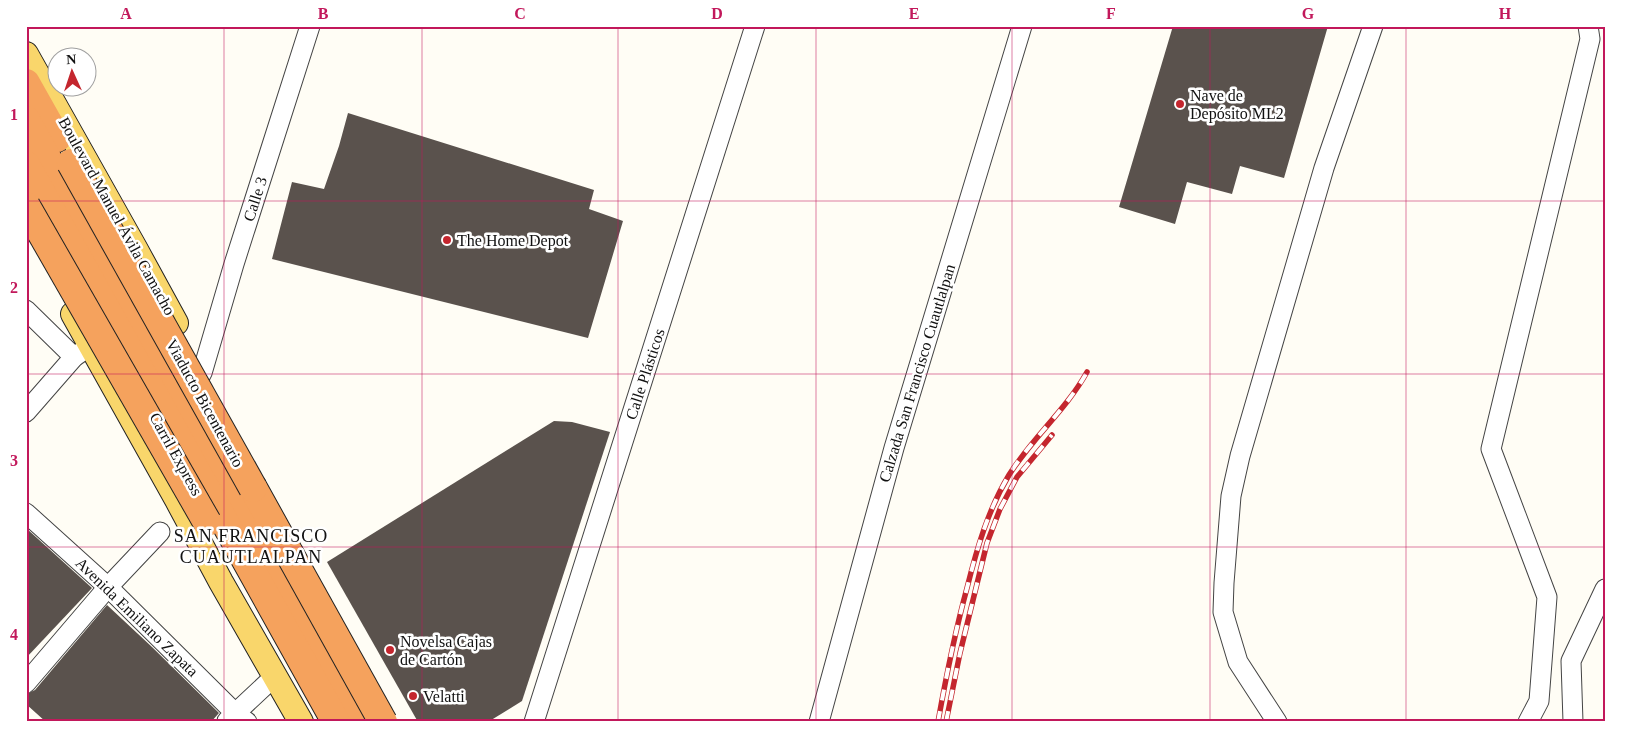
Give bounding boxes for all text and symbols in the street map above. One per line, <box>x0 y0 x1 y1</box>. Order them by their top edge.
text: A <box>120 5 132 22</box>
text: B <box>318 5 329 22</box>
text: C <box>514 5 526 22</box>
text: D <box>711 5 723 22</box>
text: E <box>909 5 919 22</box>
text: F <box>1106 5 1116 22</box>
text: G <box>1302 5 1315 22</box>
text: H <box>1499 5 1512 22</box>
north arrow <box>48 48 98 98</box>
text: N <box>66 52 77 67</box>
place label: Nave de Depósito ML2 <box>1190 87 1284 123</box>
marker: Nave de Depósito ML2 <box>1174 98 1186 110</box>
text: 1 <box>10 106 18 123</box>
street label: Boulevard Manuel Ávila Camacho <box>55 114 179 318</box>
street label: Calle 3 <box>240 175 270 223</box>
place label: The Home Depot <box>457 232 569 250</box>
marker: The Home Depot <box>441 234 453 246</box>
street label: Calzada San Francisco Cuautlalpan <box>876 262 959 484</box>
text: 2 <box>10 279 18 296</box>
street label: Calle Plásticos <box>622 326 668 422</box>
street label: Viaducto Bicentenario <box>163 336 247 470</box>
street label: Carril Express <box>145 410 206 499</box>
text: 3 <box>10 452 18 469</box>
district label: SAN FRANCISCO CUAUTLALPAN <box>174 526 328 567</box>
street label: Avenida Emiliano Zapata <box>72 554 202 681</box>
text: 4 <box>10 626 18 643</box>
place label: Novelsa Cajas de Cartón <box>400 633 492 668</box>
marker: Novelsa Cajas de Cartón <box>384 644 396 656</box>
place label: Velatti <box>423 688 465 705</box>
marker: Velatti <box>407 690 419 702</box>

